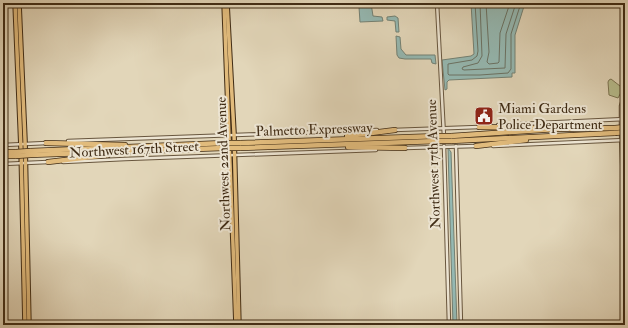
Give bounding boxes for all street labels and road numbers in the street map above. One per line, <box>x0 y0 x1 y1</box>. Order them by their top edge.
street label: Northwest 22nd Avenue <box>213 96 234 231</box>
street label: Northwest 17th Avenue <box>423 99 444 229</box>
street label: Palmetto Expressway <box>255 119 374 141</box>
street label: Northwest 167th Street <box>69 138 200 161</box>

